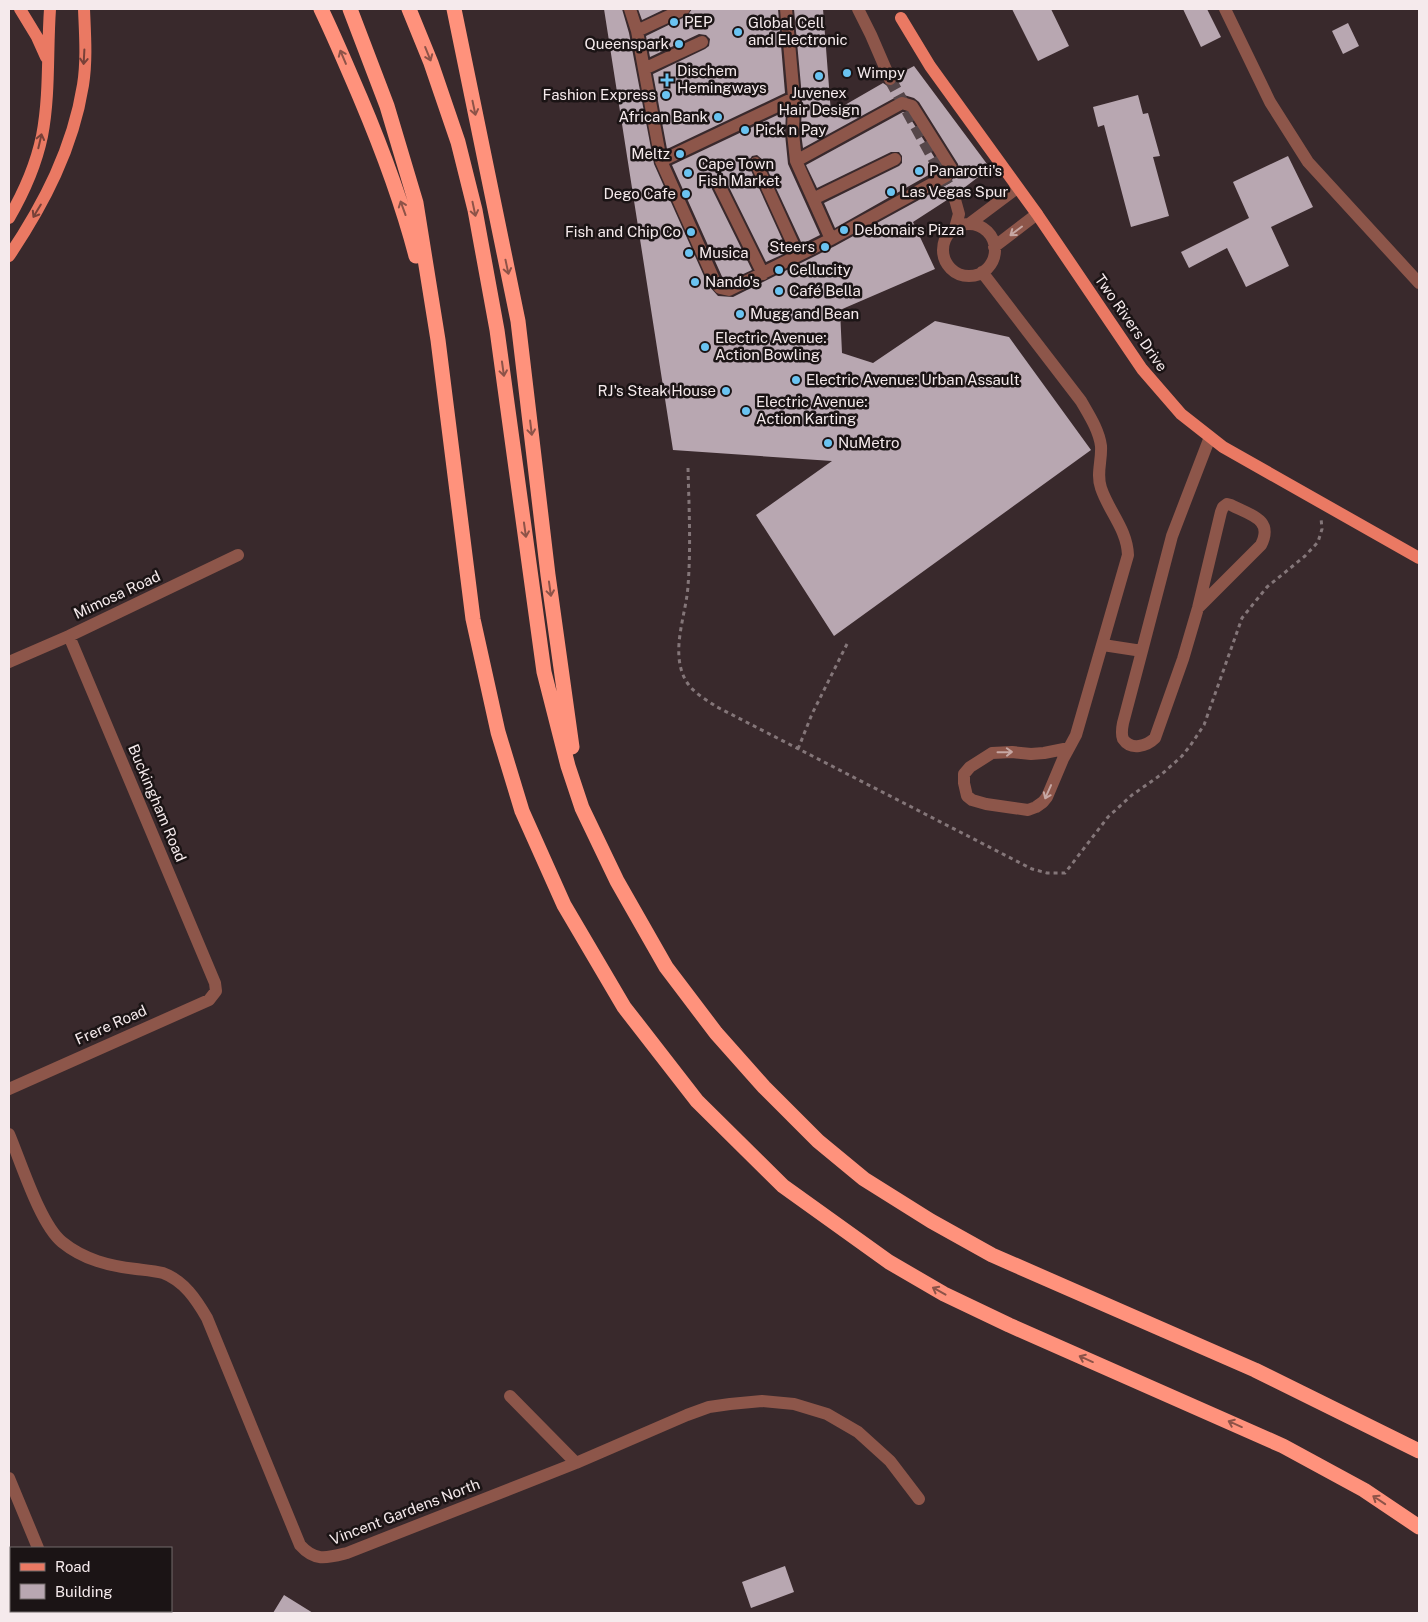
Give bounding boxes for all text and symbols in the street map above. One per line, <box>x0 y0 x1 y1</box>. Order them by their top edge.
place label: PEP <box>684 13 713 30</box>
place label: Global Cell and Electronic <box>748 14 848 48</box>
marker: PEP <box>668 16 680 28</box>
marker: Global Cell and Electronic <box>732 26 744 38</box>
place label: Queenspark <box>584 35 669 52</box>
marker: Queenspark <box>673 38 685 50</box>
one-way arrow <box>423 46 433 61</box>
one-way arrow <box>80 49 89 65</box>
one-way arrow <box>338 50 347 65</box>
place label: Dischem Hemingways <box>677 62 767 96</box>
place label: Wimpy <box>857 64 905 81</box>
marker: Wimpy <box>841 67 853 79</box>
marker: Juvenex Hair Design <box>813 70 825 82</box>
marker: Dischem Hemingways <box>661 74 673 86</box>
place label: Juvenex Hair Design <box>778 84 860 118</box>
place label: Fashion Express <box>542 86 656 103</box>
marker: Fashion Express <box>660 89 672 101</box>
one-way arrow <box>469 100 479 116</box>
place label: African Bank <box>619 108 708 125</box>
marker: African Bank <box>712 111 724 123</box>
place label: Pick n Pay <box>755 121 826 138</box>
marker: Pick n Pay <box>739 124 751 136</box>
one-way arrow <box>36 133 45 149</box>
place label: Meltz <box>631 145 670 162</box>
marker: Meltz <box>674 148 686 160</box>
place label: Cape Town Fish Market <box>698 155 780 189</box>
place label: Panarotti's <box>929 162 1002 179</box>
marker: Panarotti's <box>913 165 925 177</box>
marker: Cape Town Fish Market <box>682 167 694 179</box>
place label: Las Vegas Spur <box>901 183 1009 200</box>
place label: Dego Cafe <box>603 185 676 202</box>
marker: Las Vegas Spur <box>885 186 897 198</box>
marker: Dego Cafe <box>680 188 692 200</box>
one-way arrow <box>398 201 407 217</box>
one-way arrow <box>470 201 479 217</box>
one-way arrow <box>31 203 41 217</box>
place label: Debonairs Pizza <box>854 221 964 238</box>
place label: Fish and Chip Co <box>565 223 681 240</box>
marker: Debonairs Pizza <box>838 224 850 236</box>
one-way arrow <box>1010 225 1023 236</box>
marker: Fish and Chip Co <box>685 226 697 238</box>
place label: Steers <box>769 238 815 255</box>
marker: Steers <box>819 241 831 253</box>
place label: Musica <box>699 244 749 261</box>
marker: Musica <box>683 247 695 259</box>
one-way arrow <box>503 259 512 275</box>
place label: Cellucity <box>789 261 851 278</box>
marker: Cellucity <box>773 264 785 276</box>
street label: Two Rivers Drive <box>1092 271 1171 374</box>
place label: Nando's <box>705 273 760 290</box>
marker: Nando's <box>689 276 701 288</box>
place label: Café Bella <box>789 282 861 299</box>
marker: Café Bella <box>773 285 785 297</box>
place label: Mugg and Bean <box>750 305 859 322</box>
marker: Mugg and Bean <box>734 308 746 320</box>
place label: Electric Avenue: Action Bowling <box>715 329 827 363</box>
marker: Electric Avenue: Action Bowling <box>699 341 711 353</box>
one-way arrow <box>498 361 508 377</box>
place label: Electric Avenue: Urban Assault <box>806 371 1020 388</box>
marker: Electric Avenue: Urban Assault <box>790 374 802 386</box>
place label: RJ's Steak House <box>597 382 716 399</box>
marker: RJ's Steak House <box>720 385 732 397</box>
place label: Electric Avenue: Action Karting <box>756 393 868 427</box>
marker: Electric Avenue: Action Karting <box>740 405 752 417</box>
one-way arrow <box>526 419 536 435</box>
place label: NuMetro <box>838 434 899 451</box>
marker: NuMetro <box>822 437 834 449</box>
one-way arrow <box>520 522 530 538</box>
street label: Mimosa Road <box>71 567 163 622</box>
one-way arrow <box>545 581 555 597</box>
street label: Buckingham Road <box>125 741 190 864</box>
one-way arrow <box>996 747 1013 757</box>
one-way arrow <box>1042 784 1052 799</box>
street label: Frere Road <box>72 1001 149 1048</box>
one-way arrow <box>931 1286 946 1296</box>
one-way arrow <box>1079 1354 1094 1364</box>
one-way arrow <box>1228 1419 1243 1429</box>
street label: Vincent Gardens North <box>328 1475 482 1548</box>
one-way arrow <box>1372 1495 1386 1505</box>
legend <box>10 1547 172 1612</box>
text: Road <box>55 1558 91 1575</box>
text: Building <box>55 1583 113 1600</box>

